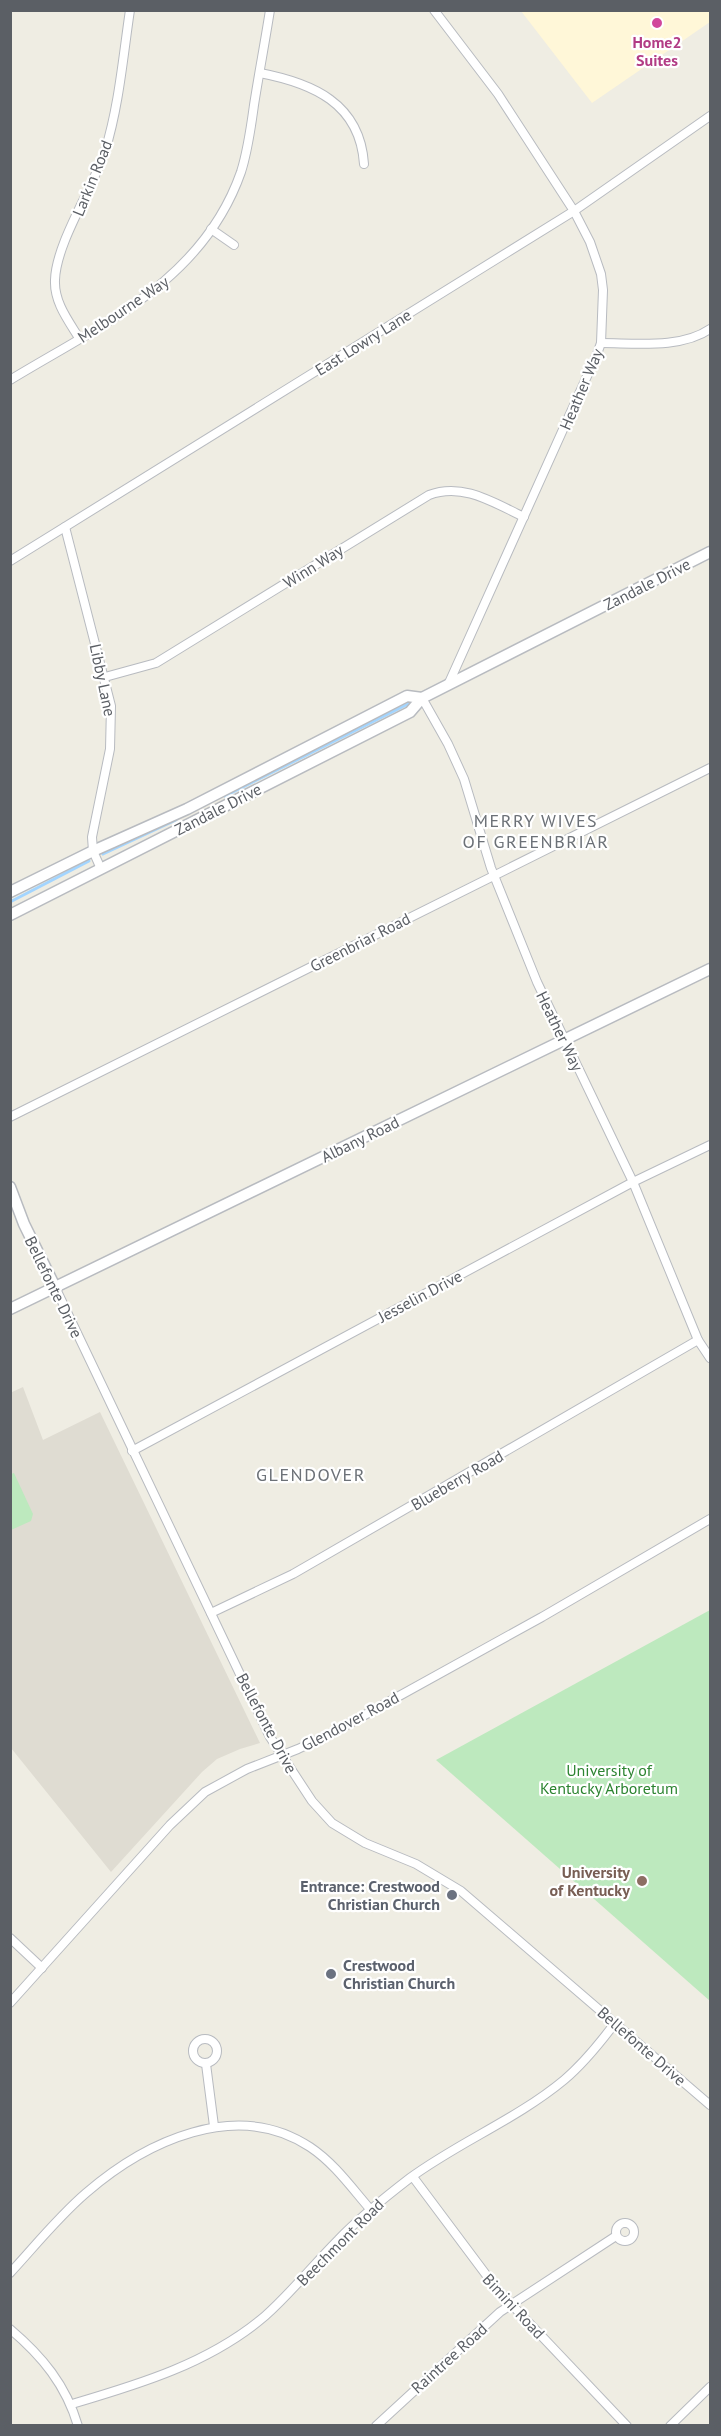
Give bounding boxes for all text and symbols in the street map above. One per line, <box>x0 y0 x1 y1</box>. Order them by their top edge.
marker: Home2 Suites <box>650 16 664 30</box>
place label: Home2 Suites <box>632 32 682 70</box>
street label: Larkin Road <box>68 137 116 219</box>
street label: Melbourne Way <box>74 271 173 347</box>
street label: East Lowry Lane <box>311 304 415 380</box>
street label: Heather Way <box>555 345 607 433</box>
street label: Winn Way <box>279 539 347 592</box>
street label: Zandale Drive <box>600 554 694 614</box>
street label: Libby Lane <box>86 642 120 718</box>
street label: Zandale Drive <box>171 779 265 839</box>
district label: MERRY WIVES OF GREENBRIAR <box>463 809 609 853</box>
street label: Greenbriar Road <box>306 908 414 976</box>
street label: Heather Way <box>532 988 588 1075</box>
street label: Albany Road <box>318 1112 402 1166</box>
street label: Bellefonte Drive <box>21 1233 87 1341</box>
street label: Jesselin Drive <box>374 1266 465 1327</box>
street label: Blueberry Road <box>407 1445 507 1515</box>
district label: GLENDOVER <box>256 1463 366 1486</box>
street label: Bellefonte Drive <box>232 1669 302 1777</box>
street label: Glendover Road <box>298 1687 402 1755</box>
park label: University of Kentucky Arboretum <box>540 1760 678 1798</box>
place label: University of Kentucky <box>550 1862 630 1900</box>
marker: University of Kentucky <box>635 1874 649 1888</box>
place label: Entrance: Crestwood Christian Church <box>300 1876 440 1914</box>
marker: Entrance: Crestwood Christian Church <box>445 1888 459 1902</box>
place label: Crestwood Christian Church <box>343 1955 455 1993</box>
marker: Crestwood Christian Church <box>324 1967 338 1981</box>
street label: Bellefonte Drive <box>594 2002 690 2090</box>
street label: Beechmont Road <box>292 2194 388 2290</box>
street label: Bimini Road <box>479 2269 549 2343</box>
street label: Raintree Road <box>407 2319 491 2397</box>

